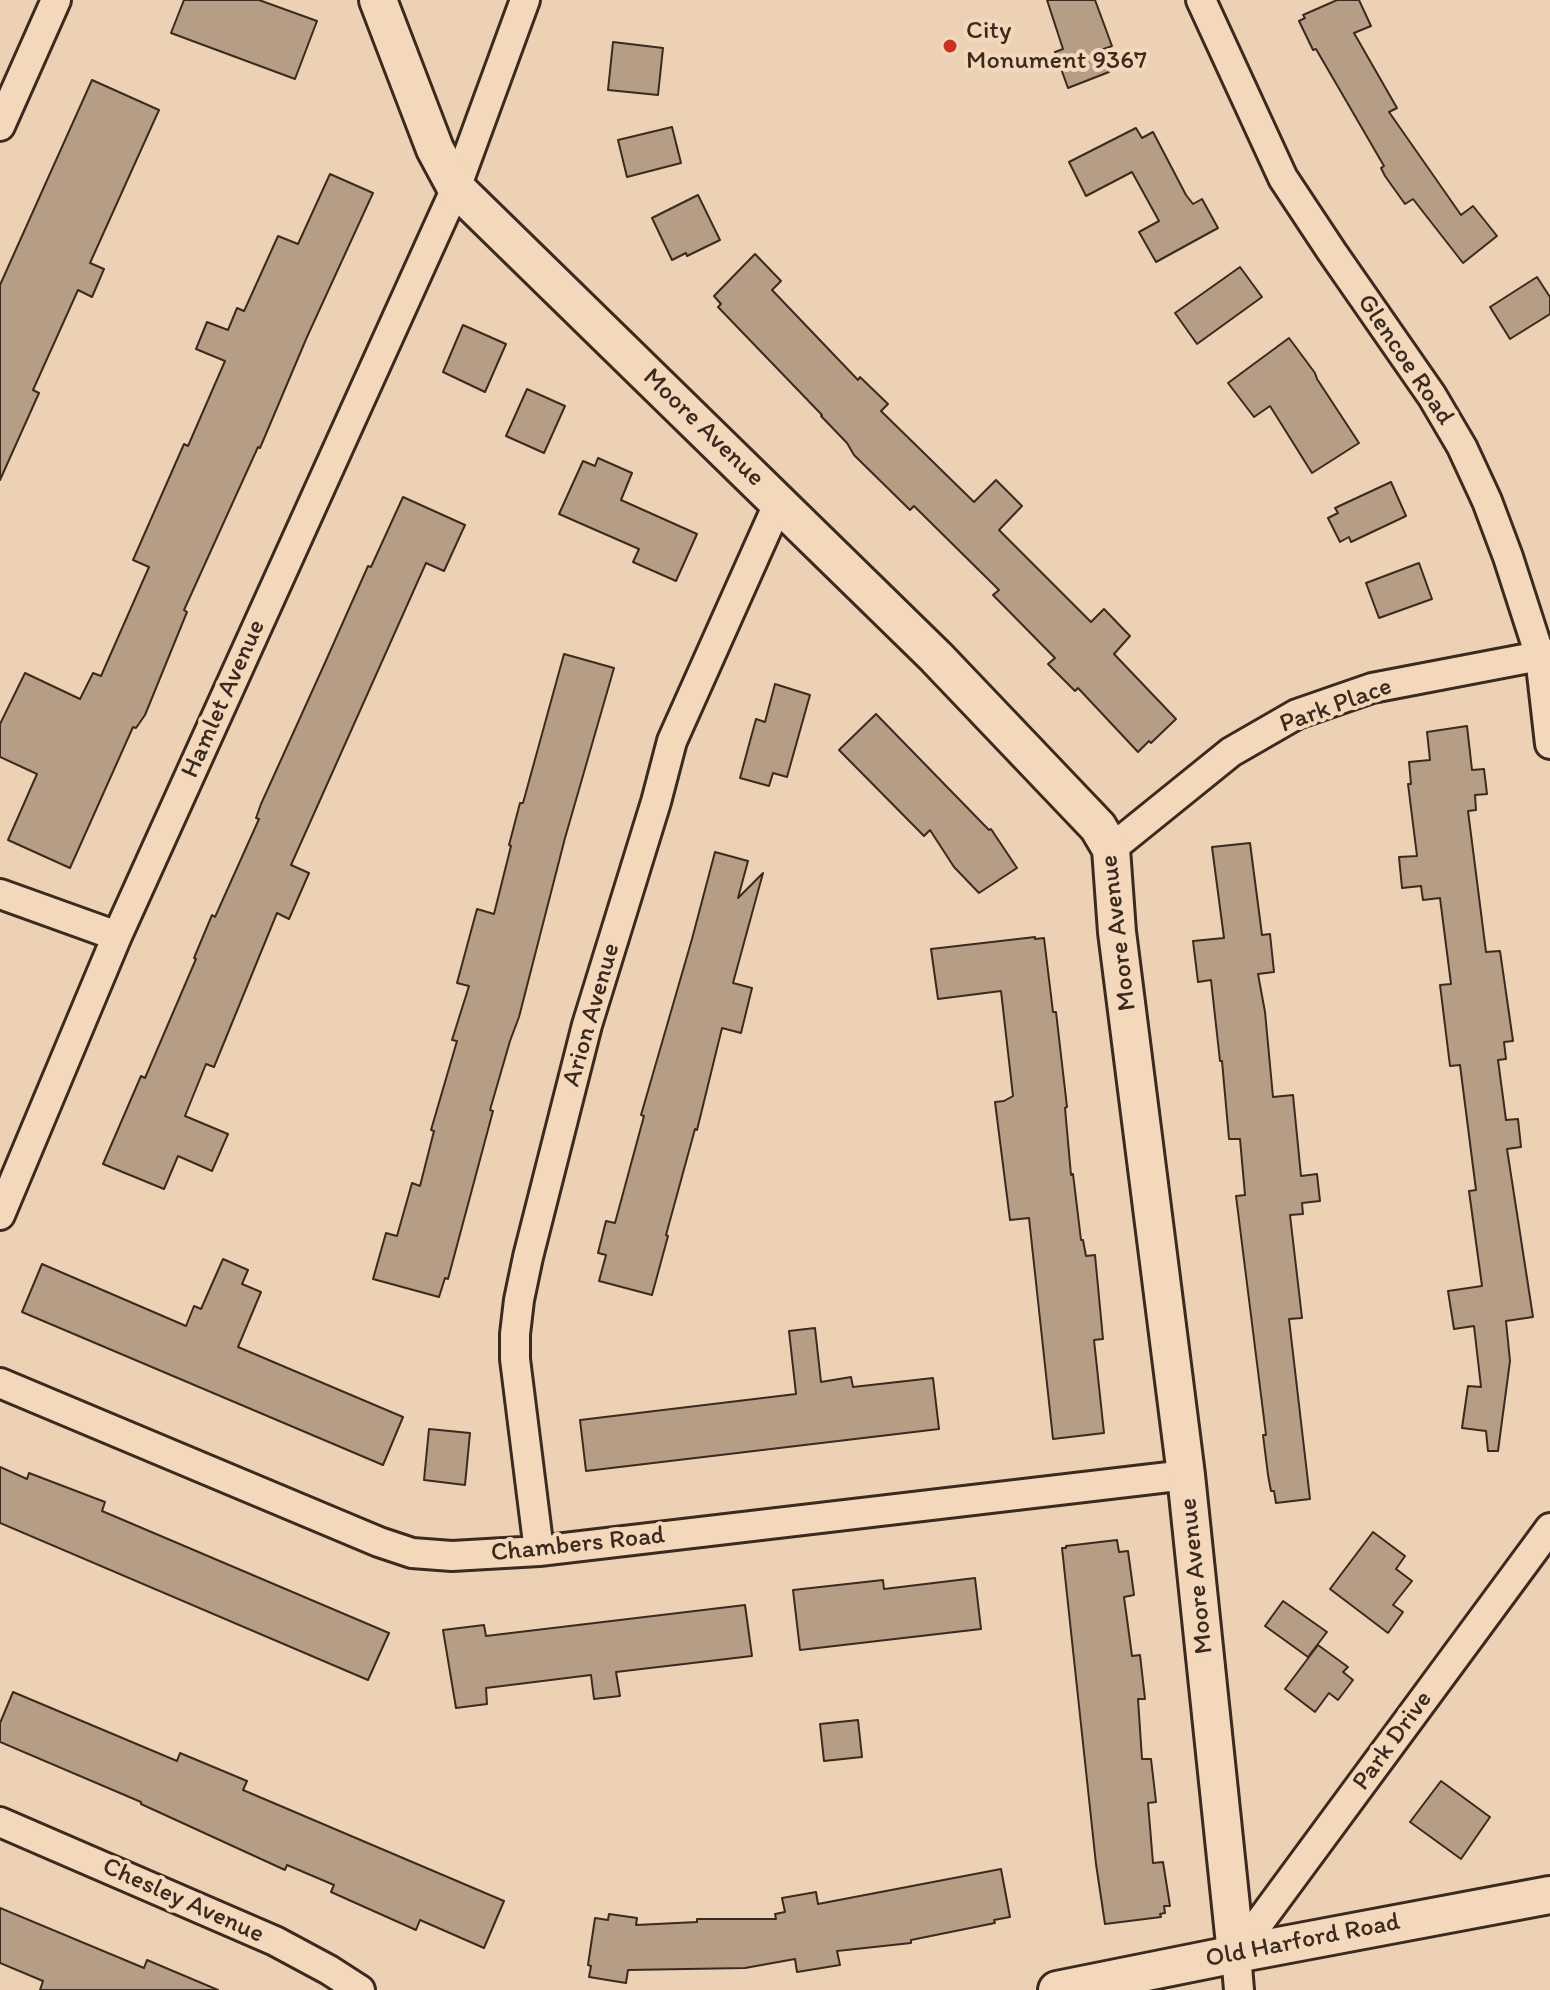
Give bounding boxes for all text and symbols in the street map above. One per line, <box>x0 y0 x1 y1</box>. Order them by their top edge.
place label: City Monument 9367 <box>966 15 1147 76</box>
marker: City Monument 9367 <box>941 37 959 55</box>
street label: Glencoe Road <box>1350 289 1460 431</box>
street label: Moore Avenue <box>636 362 770 494</box>
street label: Hamlet Avenue <box>175 615 273 783</box>
street label: Park Place <box>1276 671 1396 741</box>
street label: Moore Avenue <box>1094 853 1144 1013</box>
street label: Arion Avenue <box>557 940 627 1090</box>
street label: Moore Avenue <box>1173 1496 1221 1656</box>
street label: Chambers Road <box>489 1520 667 1570</box>
street label: Park Drive <box>1346 1685 1440 1797</box>
street label: Chesley Avenue <box>97 1851 269 1951</box>
street label: Old Harford Road <box>1203 1907 1403 1975</box>

